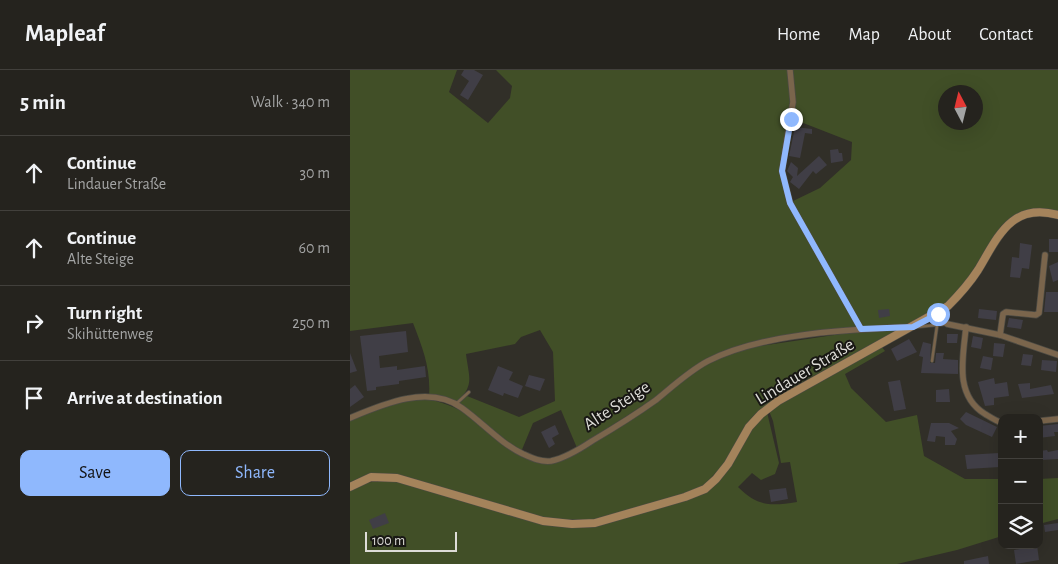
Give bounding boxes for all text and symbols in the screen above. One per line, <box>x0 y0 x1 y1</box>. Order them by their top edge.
text: Mapleaf <box>25 22 105 46</box>
text: Home <box>777 26 820 44</box>
text: Map <box>848 26 880 44</box>
text: About <box>908 26 951 44</box>
text: Contact <box>979 26 1033 44</box>
north arrow <box>938 85 983 130</box>
text: 5 min <box>20 92 66 113</box>
text: Walk · 340 m <box>251 94 330 110</box>
route end <box>780 108 803 131</box>
text: Continue <box>67 154 136 173</box>
icon: ahead <box>20 159 48 187</box>
text: 30 m <box>300 165 330 181</box>
text: Lindauer Straße <box>67 176 166 192</box>
text: Continue <box>67 229 136 248</box>
icon: ahead <box>20 234 48 262</box>
text: 60 m <box>299 240 330 256</box>
text: Alte Steige <box>67 251 134 267</box>
route start <box>927 303 950 326</box>
text: Turn right <box>67 304 142 323</box>
icon: right <box>20 309 48 337</box>
text: 250 m <box>292 315 330 331</box>
text: Skihüttenweg <box>67 326 153 342</box>
street label: Lindauer Straße <box>753 336 857 408</box>
street label: Alte Steige <box>581 378 653 434</box>
icon: arrive <box>20 384 48 412</box>
text: Arrive at destination <box>67 389 223 408</box>
map controls <box>998 414 1043 549</box>
button: + <box>998 414 1043 459</box>
button: Save <box>20 450 170 496</box>
button: Share <box>180 450 330 496</box>
button: − <box>998 459 1043 504</box>
button: layers <box>998 504 1043 549</box>
scale bar <box>365 529 458 552</box>
text: 100 m <box>372 534 405 548</box>

